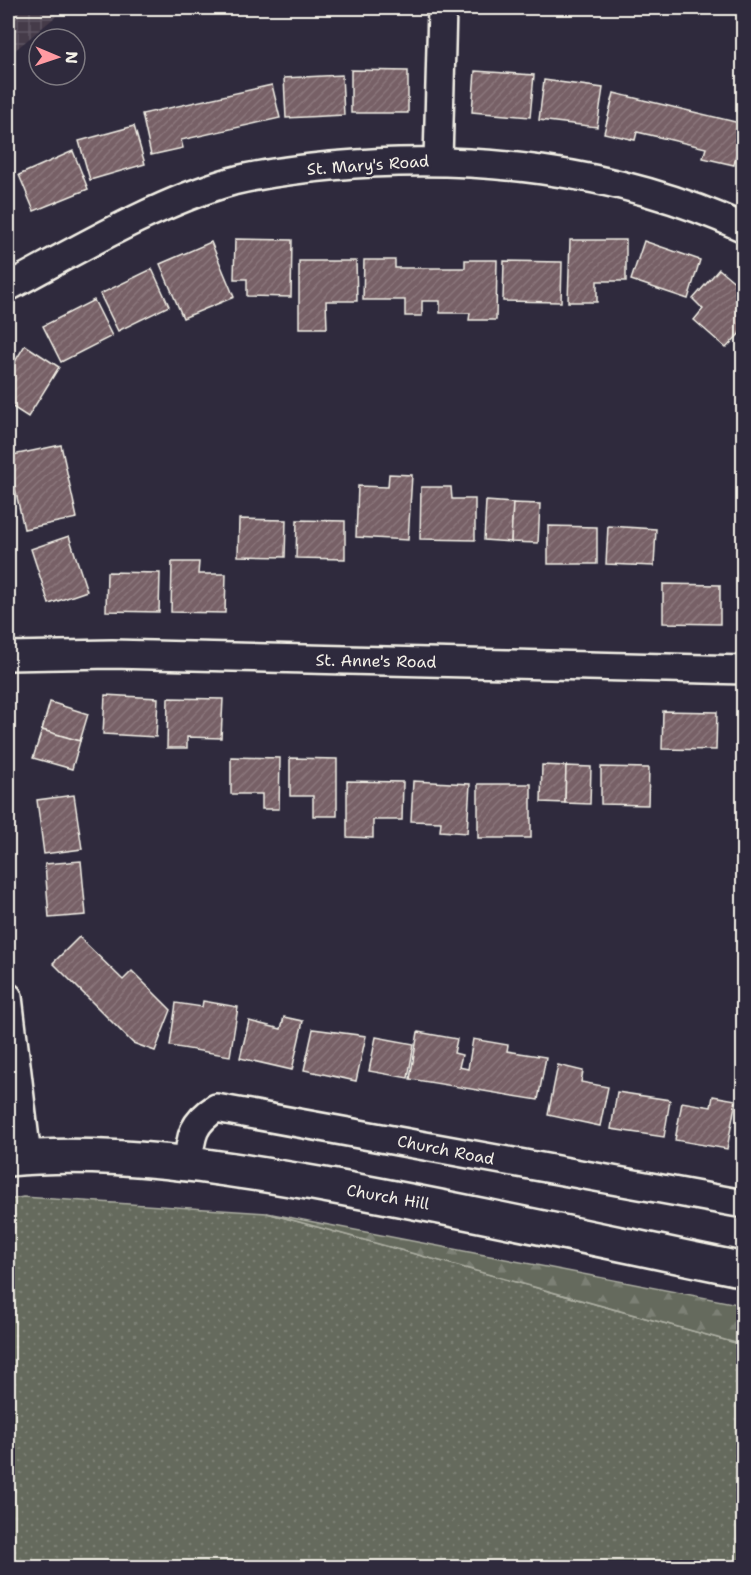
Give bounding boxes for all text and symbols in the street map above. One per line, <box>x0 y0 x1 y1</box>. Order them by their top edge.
north arrow <box>27 27 87 87</box>
text: N <box>61 51 82 64</box>
street label: St. Mary's Road <box>306 150 430 180</box>
street label: St. Anne's Road <box>315 649 437 673</box>
street label: Church Road <box>396 1130 496 1170</box>
street label: Church Hill <box>345 1179 431 1215</box>

